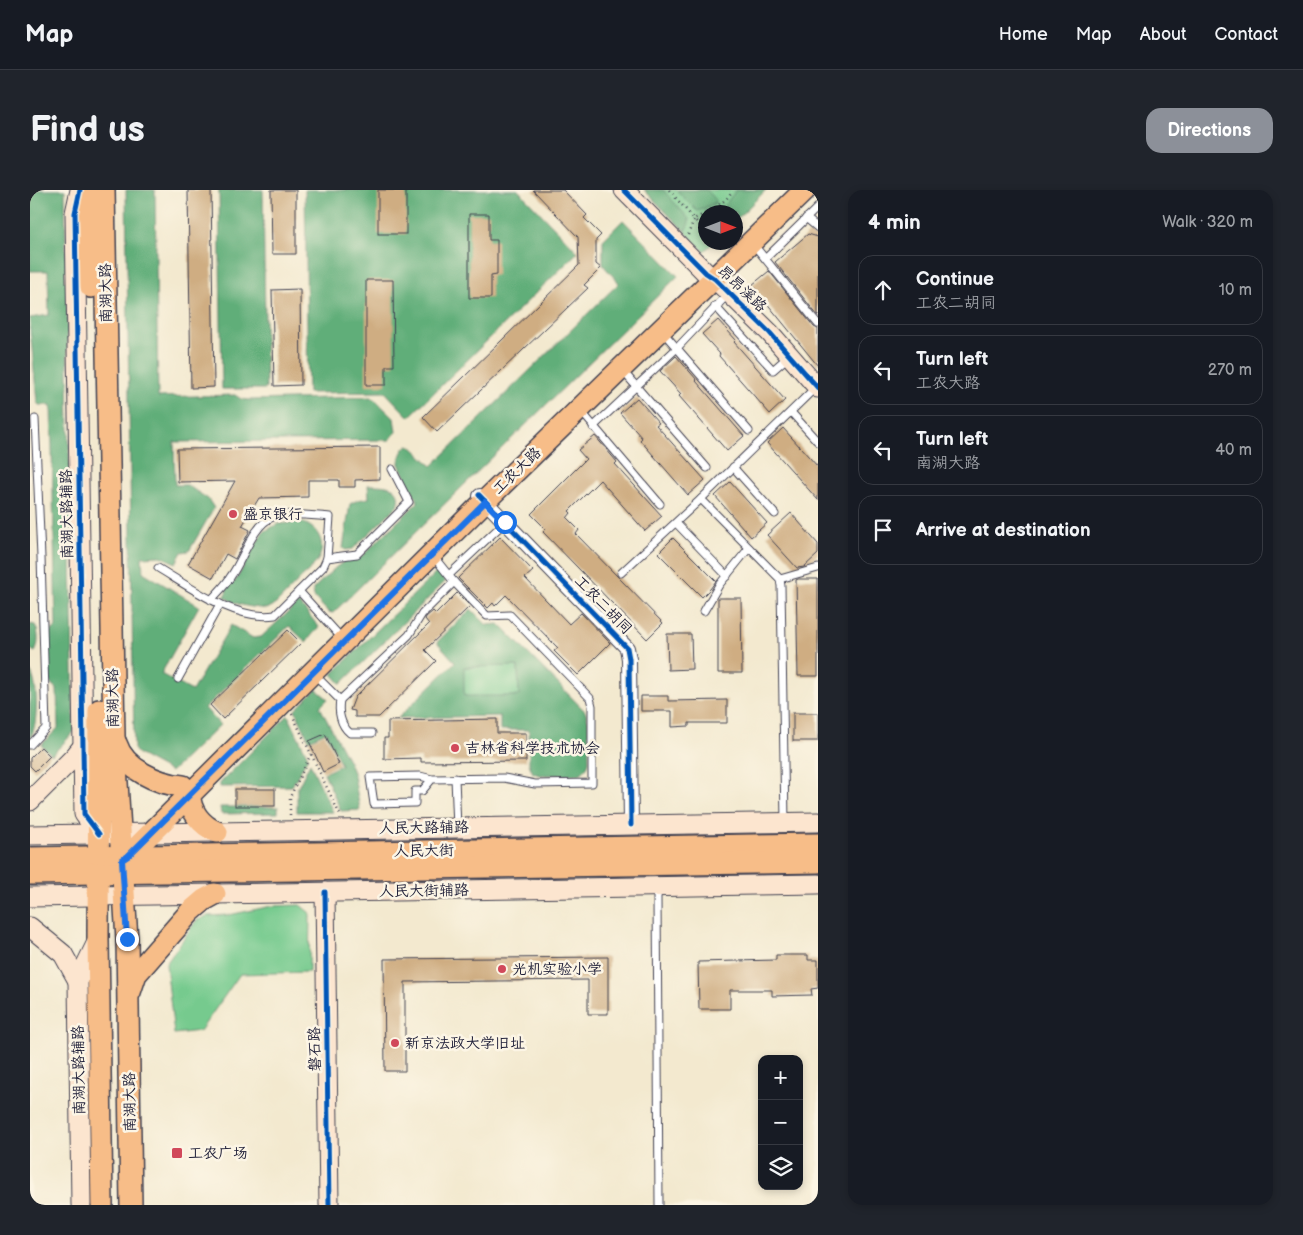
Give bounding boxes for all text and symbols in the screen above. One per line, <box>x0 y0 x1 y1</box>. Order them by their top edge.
text: Map <box>25 20 73 49</box>
text: Home <box>999 24 1048 45</box>
text: Map <box>1076 24 1112 45</box>
text: About <box>1140 24 1187 45</box>
text: Contact <box>1215 24 1278 45</box>
button: Directions <box>1146 108 1273 153</box>
text: Find us <box>30 109 145 152</box>
north arrow <box>698 205 743 250</box>
text: 4 min <box>868 210 921 235</box>
text: Walk · 320 m <box>1162 213 1253 232</box>
street label: 昂昂溪路 <box>714 262 770 316</box>
street label: 南湖大路 <box>96 263 116 323</box>
text: Continue <box>916 268 994 291</box>
icon: ahead <box>869 276 897 304</box>
text: 10 m <box>1219 281 1252 300</box>
text: 工农二胡同 <box>916 294 996 313</box>
text: Turn left <box>916 348 988 371</box>
icon: left <box>869 356 897 384</box>
text: 270 m <box>1208 361 1252 380</box>
text: 工农大路 <box>916 374 980 393</box>
text: Turn left <box>916 428 988 451</box>
icon: left <box>869 436 897 464</box>
text: 40 m <box>1215 441 1252 460</box>
street label: 工农大路 <box>489 443 545 499</box>
text: 南湖大路 <box>916 454 980 473</box>
street label: 南湖大路辅路 <box>57 469 77 559</box>
place label: 盛京银行 <box>243 505 303 524</box>
marker: 盛京银行 <box>227 508 239 520</box>
route start <box>494 511 517 534</box>
icon: arrive <box>869 516 897 544</box>
text: Arrive at destination <box>916 519 1091 542</box>
street label: 工农二胡同 <box>570 571 636 639</box>
street label: 南湖大路 <box>103 668 123 728</box>
place label: 吉林省科学技术协会 <box>465 739 600 758</box>
marker: 吉林省科学技术协会 <box>449 742 461 754</box>
street label: 人民大路辅路 <box>379 818 469 838</box>
street label: 人民大街 <box>394 841 454 861</box>
street label: 人民大街辅路 <box>379 881 469 901</box>
route end <box>116 928 139 951</box>
place label: 光机实验小学 <box>512 960 602 979</box>
marker: 光机实验小学 <box>496 963 508 975</box>
street label: 南湖大路辅路 <box>69 1025 89 1115</box>
street label: 磐石路 <box>305 1026 325 1072</box>
place label: 新京法政大学旧址 <box>405 1034 525 1053</box>
marker: 新京法政大学旧址 <box>389 1037 401 1049</box>
map controls <box>758 1055 803 1190</box>
button: + <box>758 1055 803 1100</box>
street label: 南湖大路 <box>120 1072 140 1132</box>
button: − <box>758 1100 803 1145</box>
place label: 工农广场 <box>188 1144 248 1163</box>
button: layers <box>758 1145 803 1190</box>
marker: 工农广场 <box>170 1146 184 1160</box>

